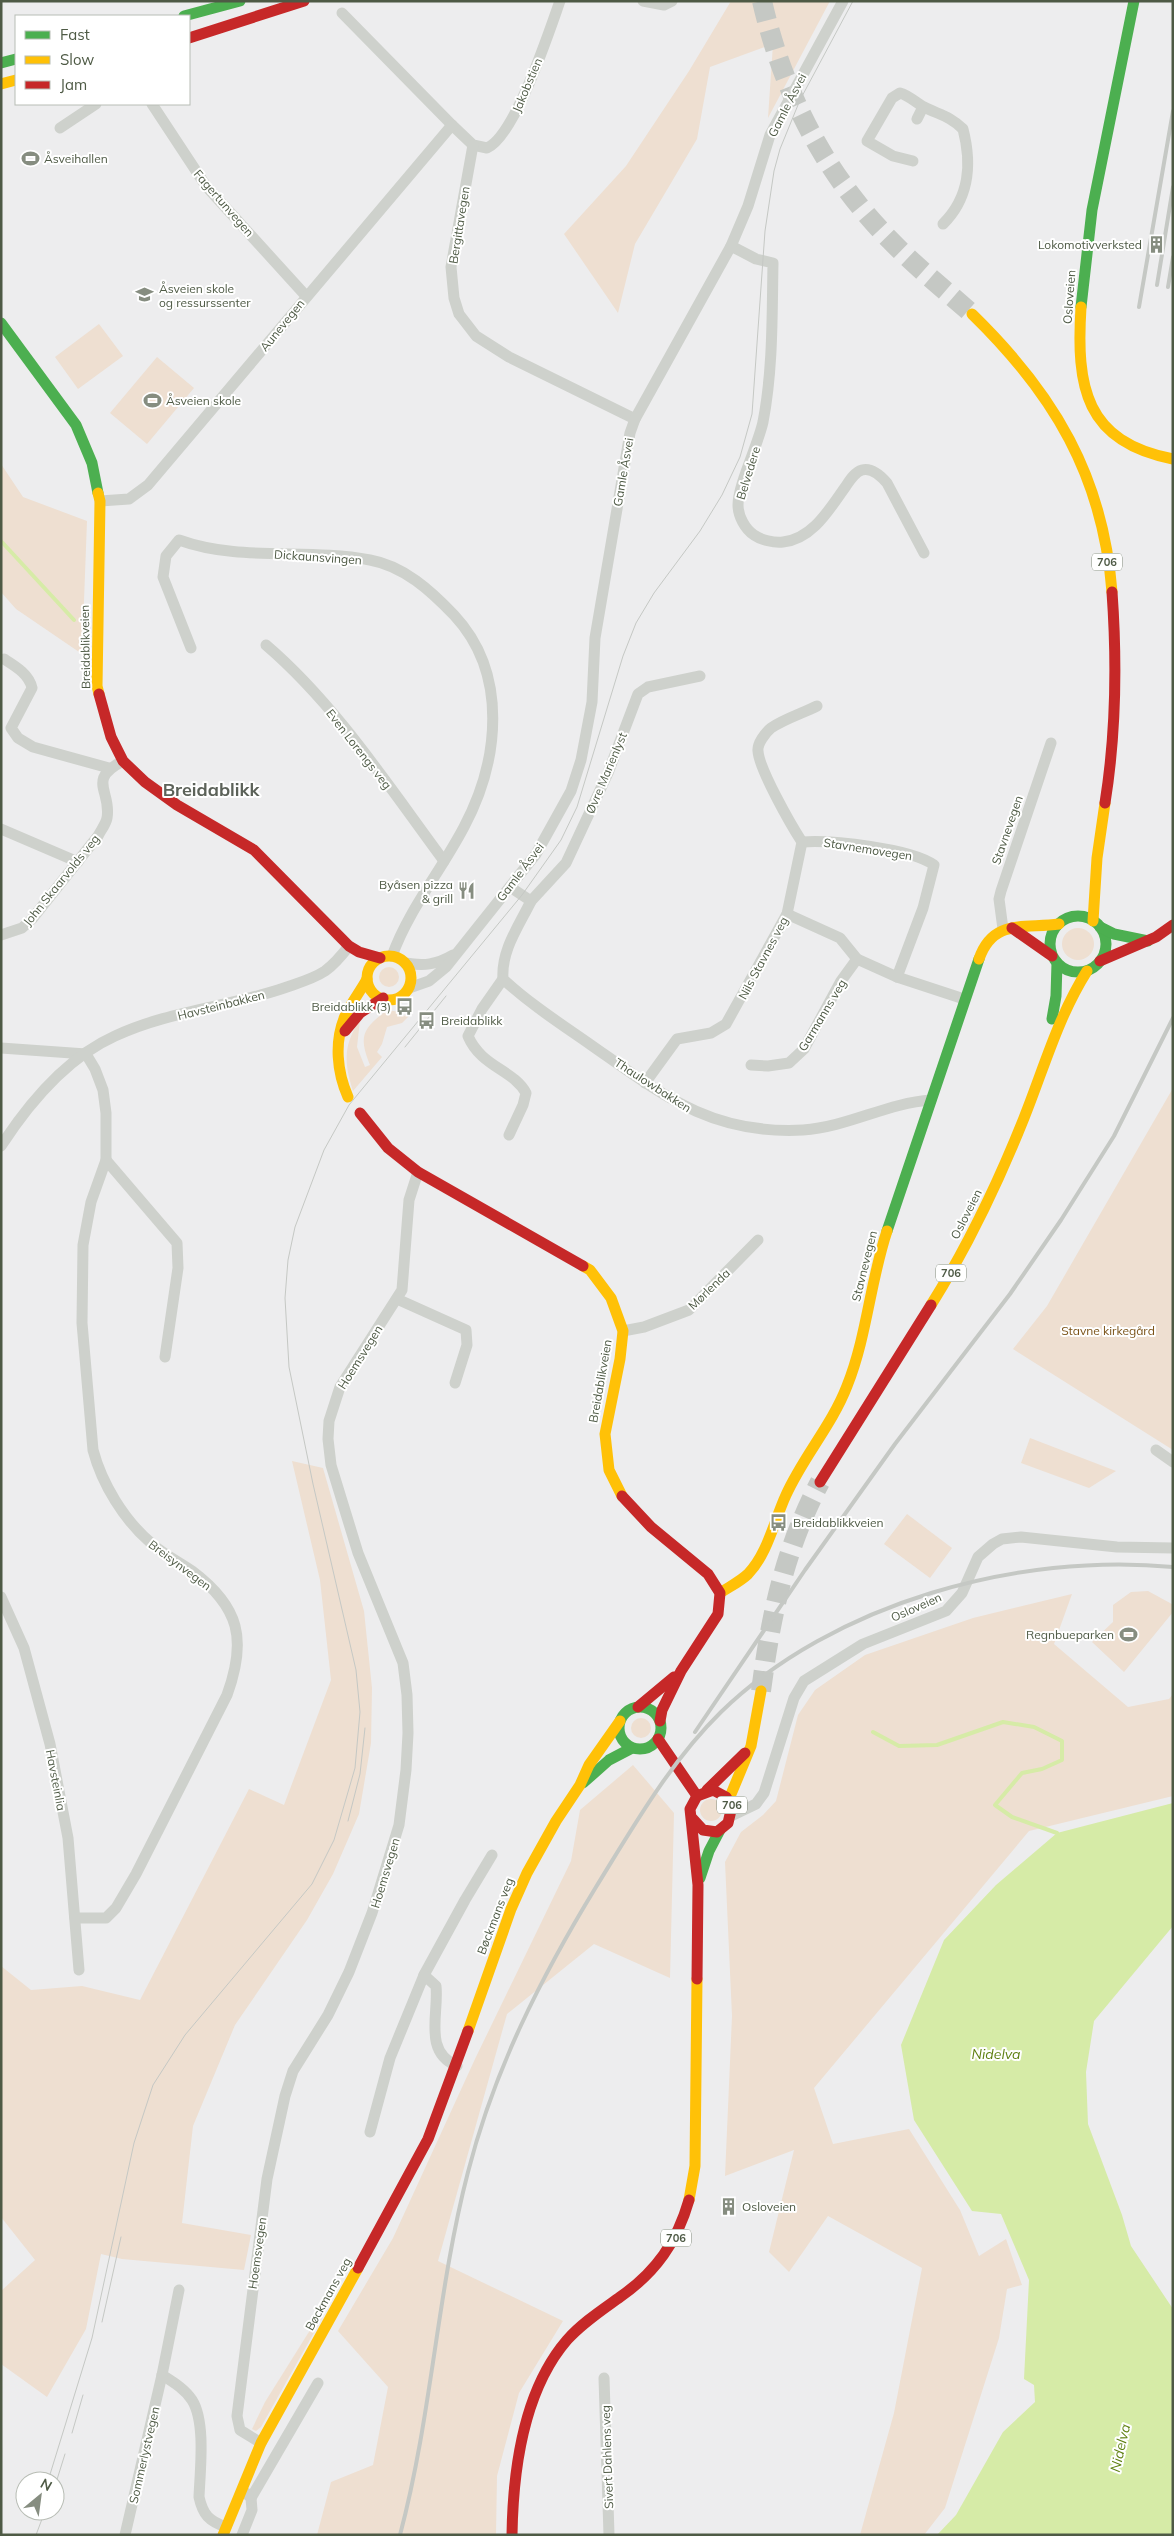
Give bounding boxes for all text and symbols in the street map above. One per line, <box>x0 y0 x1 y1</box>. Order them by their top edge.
legend <box>15 15 190 105</box>
text: Fast <box>60 25 90 44</box>
text: Slow <box>60 50 94 69</box>
street label: Jakobstien <box>509 55 545 115</box>
street label: Gamle Åsvei <box>765 71 809 139</box>
text: Jam <box>60 75 87 94</box>
sports icon: Åsveihallen <box>20 148 40 168</box>
place label: Åsveihallen <box>44 151 108 166</box>
street label: Fagertunvegen <box>191 166 257 240</box>
street label: Bergittavegen <box>445 185 473 265</box>
building icon: Lokomotivverksted <box>1146 234 1166 254</box>
place label: Lokomotivverksted <box>1038 237 1142 252</box>
street label: Osloveien <box>1060 270 1078 324</box>
place label: Åsveien skole og ressurssenter <box>159 281 251 310</box>
school or university icon: Åsveien skole og ressurssenter <box>135 285 155 305</box>
street label: Aunevegen <box>256 296 308 354</box>
sports icon: Åsveien skole <box>142 390 162 410</box>
place label: Åsveien skole <box>166 393 241 408</box>
street label: Gamle Åsvei <box>610 436 636 507</box>
street label: Belvedere <box>733 445 763 501</box>
street label: Dickaunsvingen <box>274 546 362 568</box>
road number: 706 <box>1092 554 1122 570</box>
street label: Breidablikveien <box>77 605 93 689</box>
street label: Even Lorengs veg <box>323 706 395 792</box>
street label: Øvre Marienlyst <box>582 730 630 816</box>
district label: Breidablikk <box>163 778 260 801</box>
street label: Stavnevegen <box>988 793 1026 867</box>
street label: John Skaarvolds veg <box>20 831 102 929</box>
street label: Stavnemovegen <box>823 835 913 863</box>
street label: Gamle Åsvei <box>493 840 547 904</box>
place label: Byåsen pizza & grill <box>379 877 453 906</box>
restaurant icon: Byåsen pizza & grill <box>457 881 477 901</box>
street label: Nils Stavnes veg <box>735 914 791 1002</box>
street label: Garmanns veg <box>795 976 849 1054</box>
street label: Havsteinbakken <box>176 987 266 1023</box>
bus stop icon: Breidablikk (3) <box>395 996 415 1016</box>
place label: Breidablikk (3) <box>312 999 391 1014</box>
bus stop icon: Breidablikk <box>417 1010 437 1030</box>
place label: Breidablikk <box>441 1013 503 1028</box>
street label: Thaulowbakken <box>612 1055 694 1115</box>
street label: Osloveien <box>947 1187 985 1241</box>
street label: Stavnevegen <box>848 1229 880 1303</box>
road number: 706 <box>936 1264 966 1282</box>
street label: Mørlenda <box>685 1265 733 1313</box>
street label: Hoemsvegen <box>334 1322 386 1392</box>
park label: Stavne kirkegård <box>1061 1323 1155 1338</box>
street label: Breidablikveien <box>585 1338 615 1424</box>
bus stop icon: Breidablikkveien <box>769 1512 789 1532</box>
place label: Breidablikkveien <box>793 1515 884 1530</box>
street label: Breisynvegen <box>146 1537 214 1593</box>
street label: Osloveien <box>888 1589 944 1625</box>
sports icon: Regnbueparken <box>1118 1624 1138 1644</box>
place label: Regnbueparken <box>1026 1627 1114 1642</box>
street label: Havsteinlia <box>43 1748 69 1812</box>
road number: 706 <box>717 1796 747 1814</box>
street label: Hoemsvegen <box>367 1836 403 1910</box>
street label: Bøckmans veg <box>473 1875 517 1957</box>
water label: Nidelva <box>972 2045 1020 2063</box>
building icon: Osloveien <box>718 2196 738 2216</box>
place label: Osloveien <box>742 2199 796 2214</box>
street label: Hoemsvegen <box>245 2216 269 2290</box>
road number: 706 <box>661 2230 691 2246</box>
street label: Bøckmans veg <box>302 2255 354 2333</box>
street label: Sommerlystvegen <box>126 2405 162 2505</box>
street label: Sivert Dahlens veg <box>598 2405 616 2509</box>
water label: Nidelva <box>1106 2422 1134 2474</box>
north arrow <box>15 2471 65 2521</box>
text: N <box>37 2474 55 2495</box>

